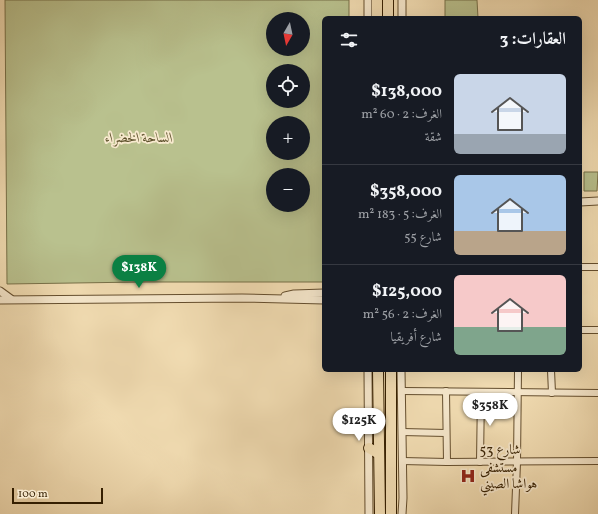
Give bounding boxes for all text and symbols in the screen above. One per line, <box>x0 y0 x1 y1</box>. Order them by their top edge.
north arrow <box>266 12 310 56</box>
map controls <box>266 12 310 212</box>
text: العقارات: 3 <box>500 28 566 51</box>
icon: filters <box>338 29 360 51</box>
button: locate <box>266 64 310 108</box>
text: $138,000 <box>371 80 442 103</box>
icon: home <box>486 90 534 138</box>
text: الغرف: 2 · 60 m² <box>361 106 442 124</box>
button: + <box>266 116 310 160</box>
park label: الساحة الخضراء <box>105 129 173 148</box>
text: شقة <box>425 129 442 147</box>
button: − <box>266 168 310 212</box>
text: $358,000 <box>370 180 442 203</box>
icon: home <box>486 191 534 239</box>
text: الغرف: 5 · 183 m² <box>358 206 442 224</box>
text: شارع 55 <box>404 229 442 247</box>
pin: $138K <box>111 255 167 289</box>
text: $138K <box>121 259 157 277</box>
text: $125,000 <box>372 280 442 303</box>
icon: home <box>486 291 534 339</box>
text: الغرف: 2 · 56 m² <box>363 306 442 324</box>
text: شارع أفريقيا <box>390 329 442 347</box>
pin: $358K <box>462 393 518 427</box>
text: $358K <box>472 397 508 415</box>
pin: $125K <box>331 408 387 442</box>
text: $125K <box>342 412 376 430</box>
street label: شارع 53 <box>479 441 521 461</box>
place label: مستشفى هواشا الصيني <box>480 459 537 496</box>
hospital icon: مستشفى هواشا الصيني <box>459 467 477 485</box>
scale bar <box>12 486 103 505</box>
text: 100 m <box>18 487 48 502</box>

